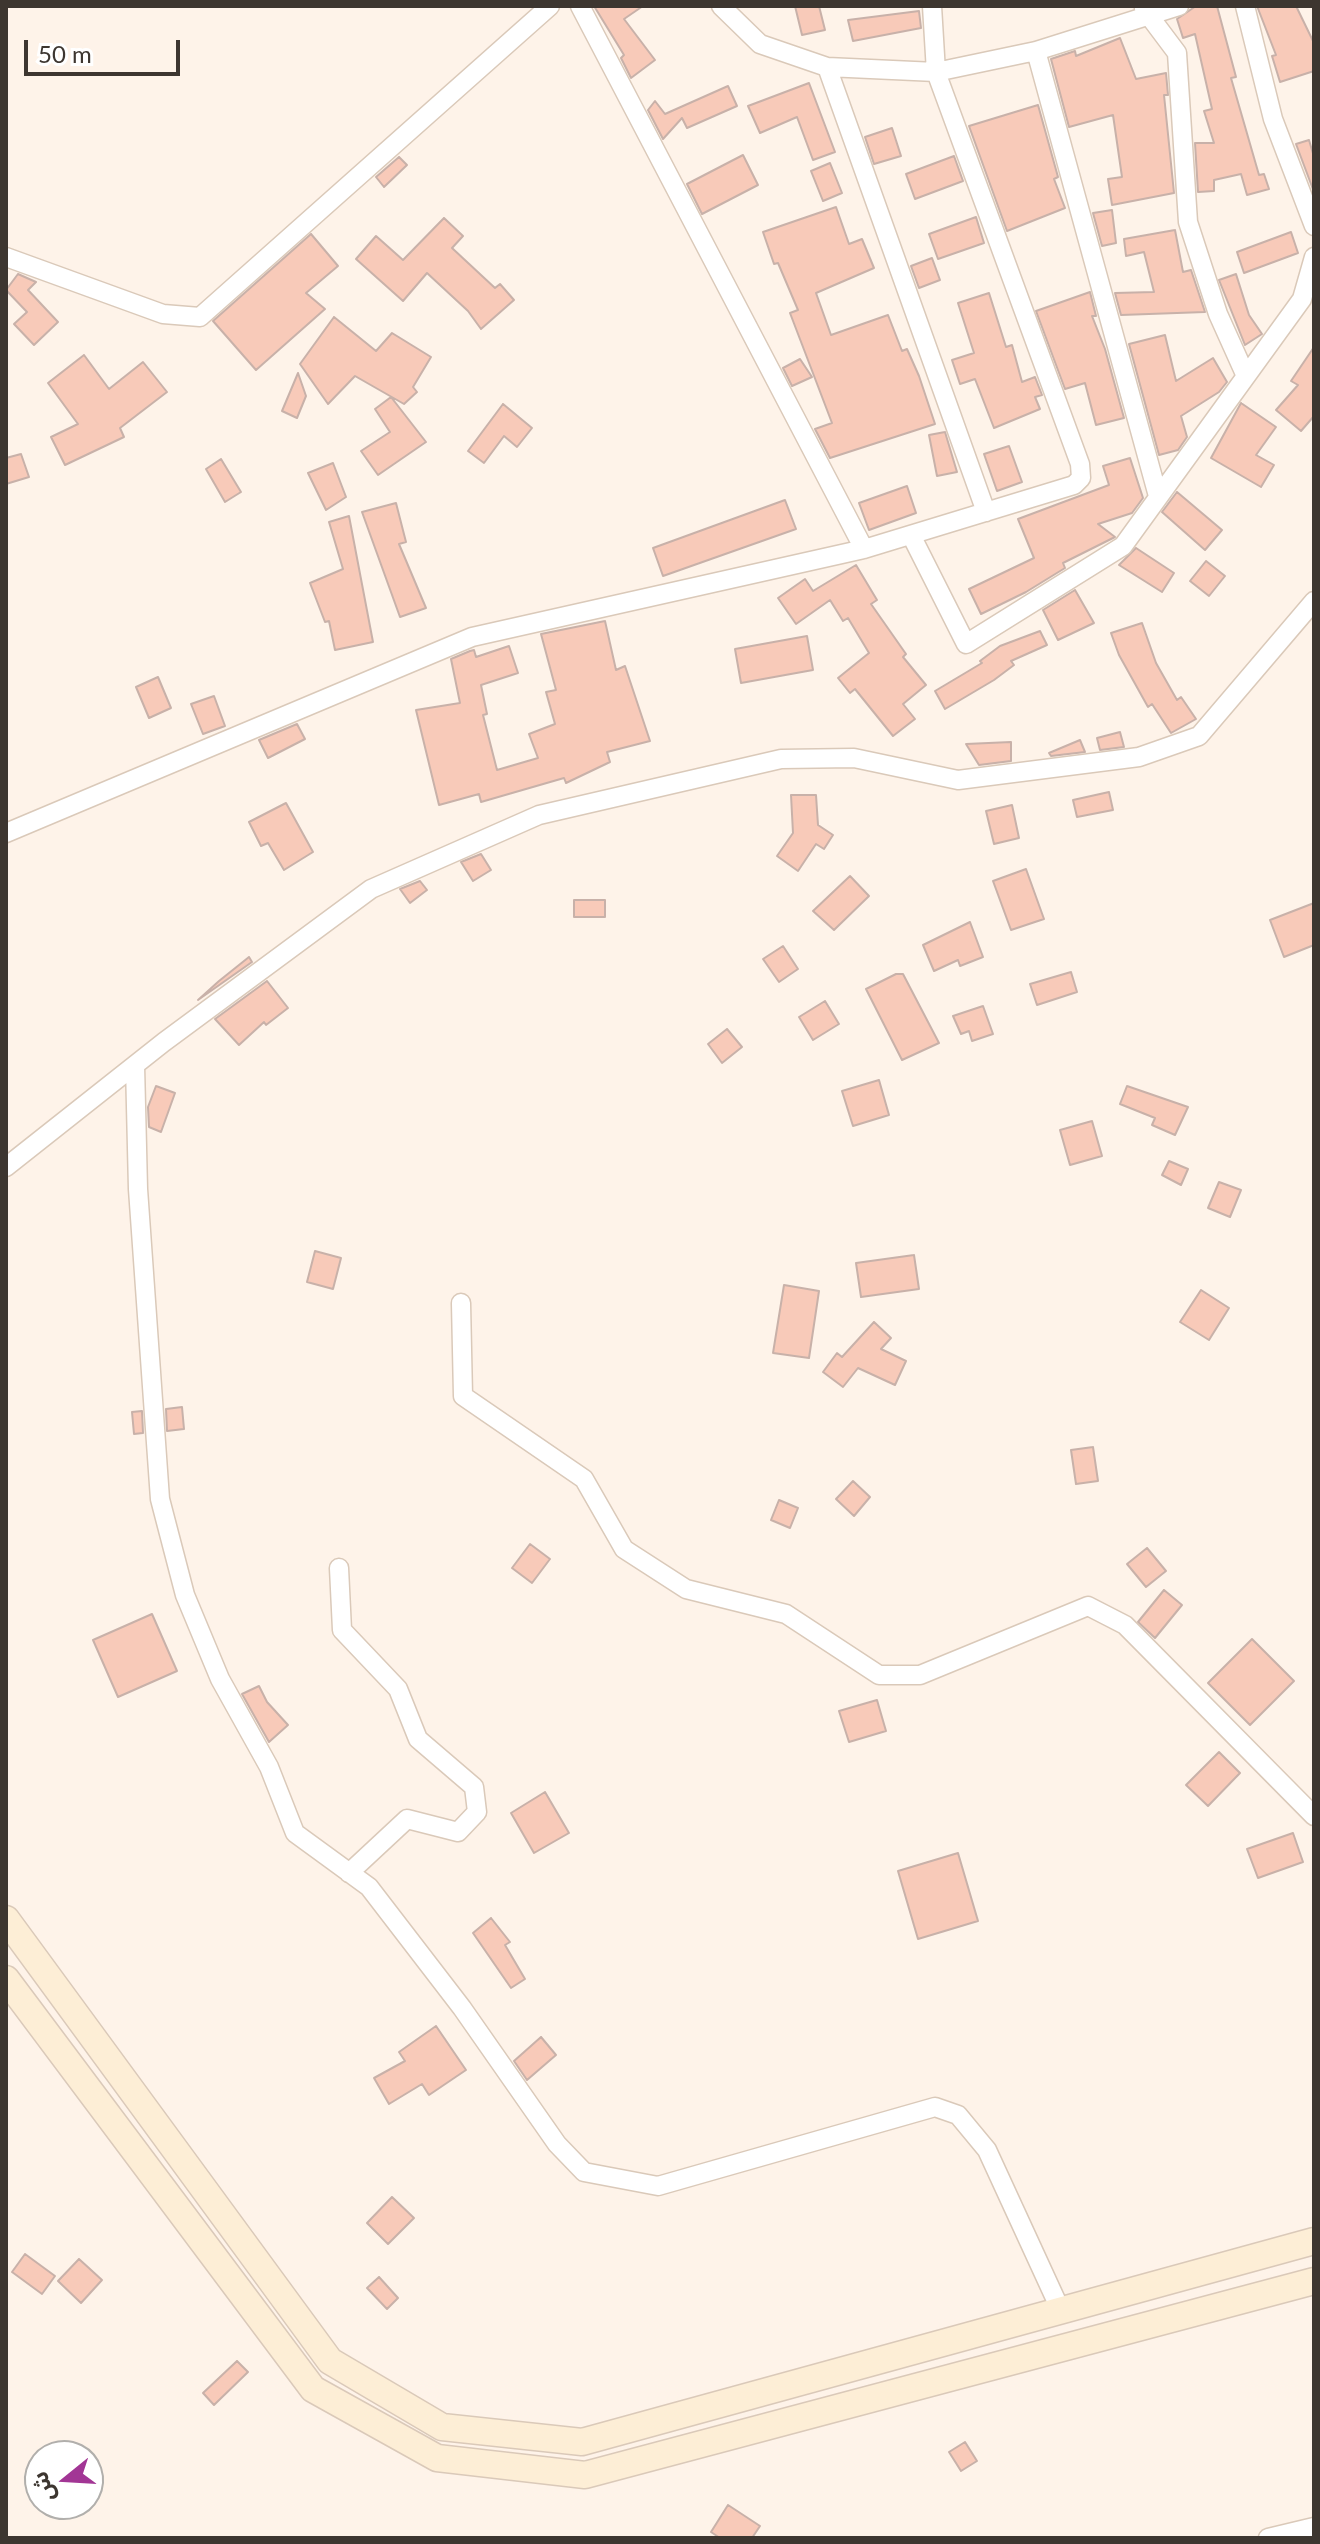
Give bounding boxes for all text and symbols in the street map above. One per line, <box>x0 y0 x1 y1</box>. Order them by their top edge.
scale bar <box>28 24 184 74</box>
text: 50 m <box>38 39 92 68</box>
north arrow <box>24 2440 104 2520</box>
text: ش <box>25 2468 60 2505</box>

